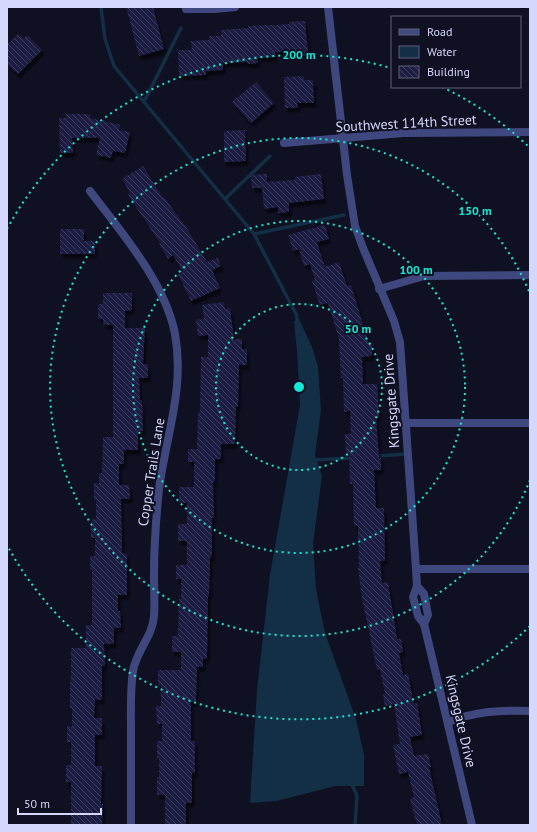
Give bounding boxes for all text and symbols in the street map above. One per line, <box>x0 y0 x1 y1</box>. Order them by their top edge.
legend <box>391 16 521 88</box>
text: Road <box>427 24 452 39</box>
text: Water <box>427 44 457 59</box>
text: 200 m <box>282 47 316 62</box>
text: Building <box>427 64 470 79</box>
street label: Southwest 114th Street <box>335 110 477 136</box>
text: 150 m <box>458 203 492 218</box>
text: 100 m <box>399 262 433 277</box>
text: 50 m <box>345 321 371 336</box>
street label: Kingsgate Drive <box>379 353 403 449</box>
centre of rings <box>292 380 306 394</box>
street label: Copper Trails Lane <box>134 417 168 527</box>
street label: Kingsgate Drive <box>442 673 480 769</box>
scale bar <box>18 790 101 816</box>
text: 50 m <box>24 796 50 811</box>

